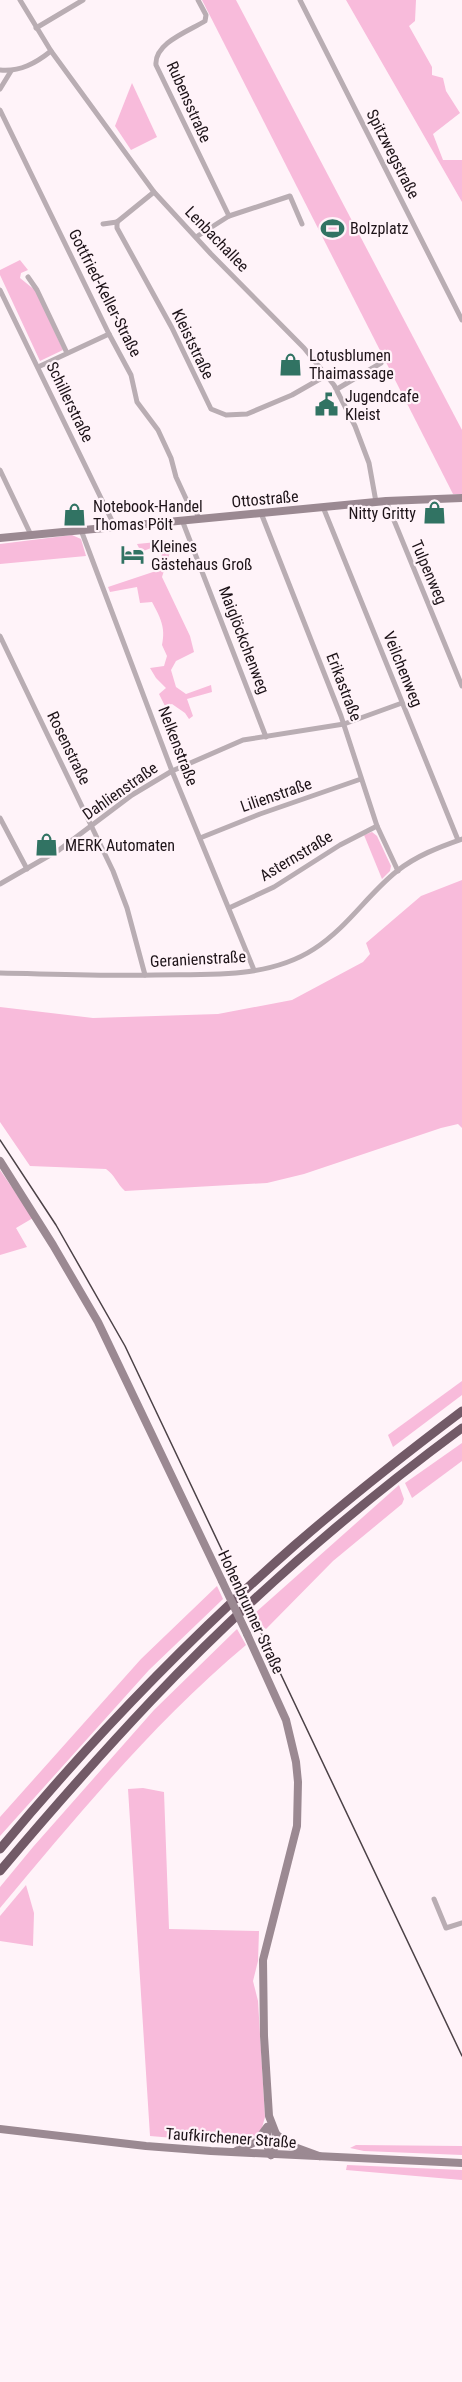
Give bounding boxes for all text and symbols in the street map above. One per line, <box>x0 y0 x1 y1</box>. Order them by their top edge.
street label: Rubensstraße <box>163 58 215 146</box>
street label: Spitzwegstraße <box>362 106 424 202</box>
street label: Lenbachallee <box>181 202 253 276</box>
sports icon: Bolzplatz <box>319 215 345 241</box>
place label: Bolzplatz <box>350 219 408 238</box>
street label: Gottfried-Keller-Straße <box>65 226 145 360</box>
street label: Kleiststraße <box>168 306 218 382</box>
place label: Lotusblumen Thaimassage <box>309 346 394 383</box>
shop icon: Lotusblumen Thaimassage <box>278 351 304 377</box>
street label: Schillerstraße <box>42 359 98 445</box>
place label: Jugendcafe Kleist <box>345 387 419 424</box>
public building icon: Jugendcafe Kleist <box>314 392 340 418</box>
street label: Ottostraße <box>231 487 299 511</box>
place label: Notebook-Handel Thomas Pölt <box>93 497 203 534</box>
shop icon: Nitty Gritty <box>421 500 447 526</box>
shop icon: Notebook-Handel Thomas Pölt <box>62 502 88 528</box>
place label: Nitty Gritty <box>348 504 416 523</box>
place label: Kleines Gästehaus Groß <box>151 537 252 574</box>
street label: Tulpenweg <box>407 537 451 607</box>
hotel icon: Kleines Gästehaus Groß <box>120 542 146 568</box>
street label: Maiglöckchenweg <box>215 584 273 696</box>
street label: Veilchenweg <box>379 629 427 709</box>
street label: Erikastraße <box>322 650 366 724</box>
street label: Nelkenstraße <box>154 704 202 788</box>
street label: Rosenstraße <box>43 708 95 788</box>
street label: Dahlienstraße <box>79 758 161 824</box>
street label: Lilienstraße <box>238 774 314 816</box>
street label: Asternstraße <box>256 827 336 885</box>
shop icon: MERK Automaten <box>34 832 60 858</box>
place label: MERK Automaten <box>65 836 175 855</box>
street label: Geranienstraße <box>150 947 246 971</box>
street label: Hohenbrunner Straße <box>214 1547 288 1677</box>
street label: Taufkirchener Straße <box>165 2124 297 2152</box>

